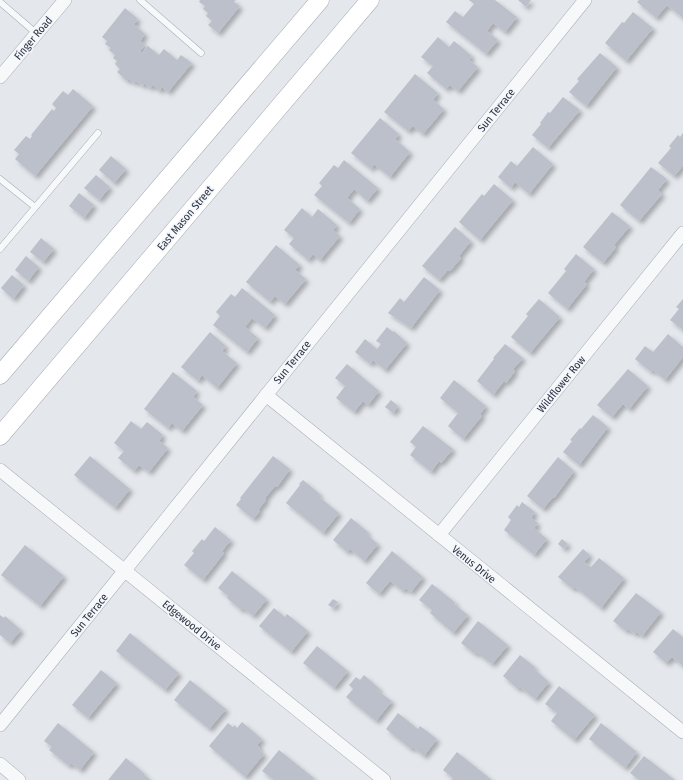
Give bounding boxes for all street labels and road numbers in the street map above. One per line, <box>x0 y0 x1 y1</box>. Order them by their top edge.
street label: Finger Road <box>11 14 55 63</box>
street label: Sun Terrace <box>475 86 518 135</box>
street label: East Mason Street <box>155 183 216 253</box>
street label: Sun Terrace <box>271 338 314 387</box>
street label: Wildflower Row <box>535 353 588 415</box>
street label: Venus Drive <box>449 543 498 586</box>
street label: Sun Terrace <box>68 591 111 640</box>
street label: Edgewood Drive <box>160 598 224 653</box>

